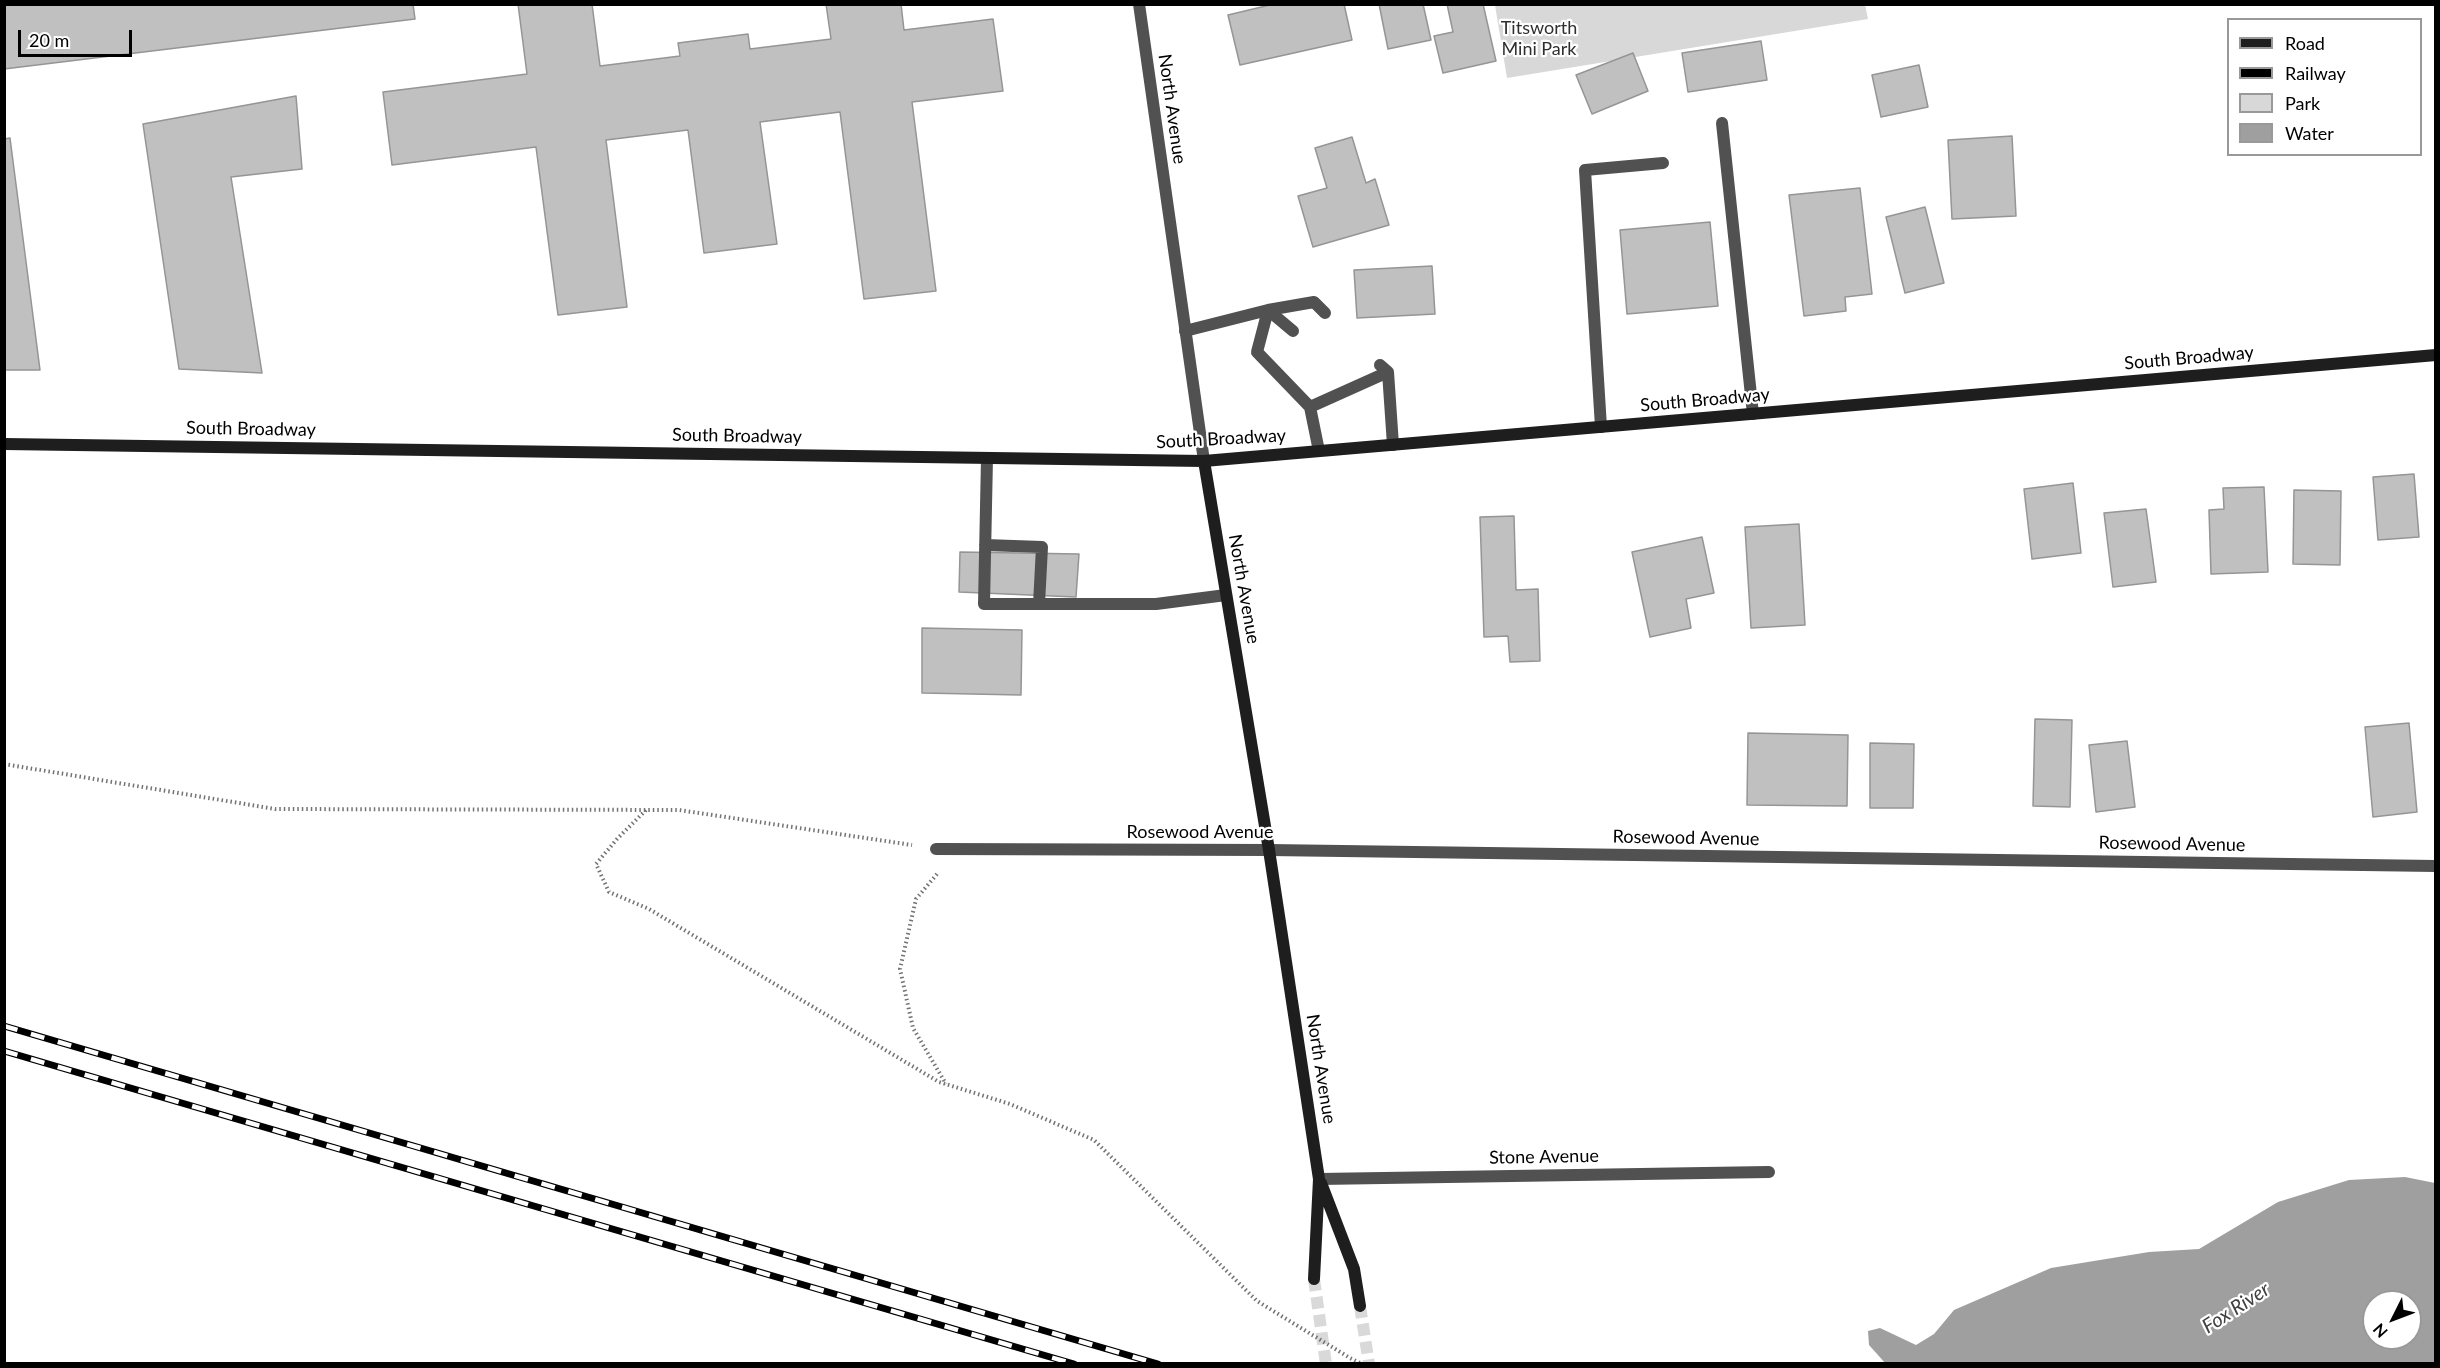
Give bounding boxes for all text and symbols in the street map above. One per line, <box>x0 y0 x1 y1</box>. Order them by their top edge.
park label: Titsworth Mini Park <box>1501 17 1577 60</box>
scale bar <box>21 18 135 56</box>
legend <box>2227 18 2422 156</box>
text: 20 m <box>29 29 69 51</box>
text: Road <box>2285 32 2325 54</box>
street label: North Avenue <box>1154 53 1190 165</box>
text: Railway <box>2285 62 2346 84</box>
text: Park <box>2285 92 2320 114</box>
text: Water <box>2285 122 2334 144</box>
street label: South Broadway <box>2123 342 2255 374</box>
street label: South Broadway <box>1639 384 1771 416</box>
street label: South Broadway <box>186 417 316 441</box>
street label: South Broadway <box>672 424 802 448</box>
street label: South Broadway <box>1156 425 1286 453</box>
street label: North Avenue <box>1224 533 1264 645</box>
street label: Rosewood Avenue <box>1127 821 1273 843</box>
street label: Rosewood Avenue <box>1612 826 1760 850</box>
street label: Rosewood Avenue <box>2098 832 2246 856</box>
street label: North Avenue <box>1302 1013 1340 1125</box>
street label: Stone Avenue <box>1489 1145 1599 1169</box>
water label: Fox River <box>2198 1277 2274 1339</box>
north arrow <box>2362 1290 2422 1350</box>
text: N <box>2369 1320 2391 1342</box>

